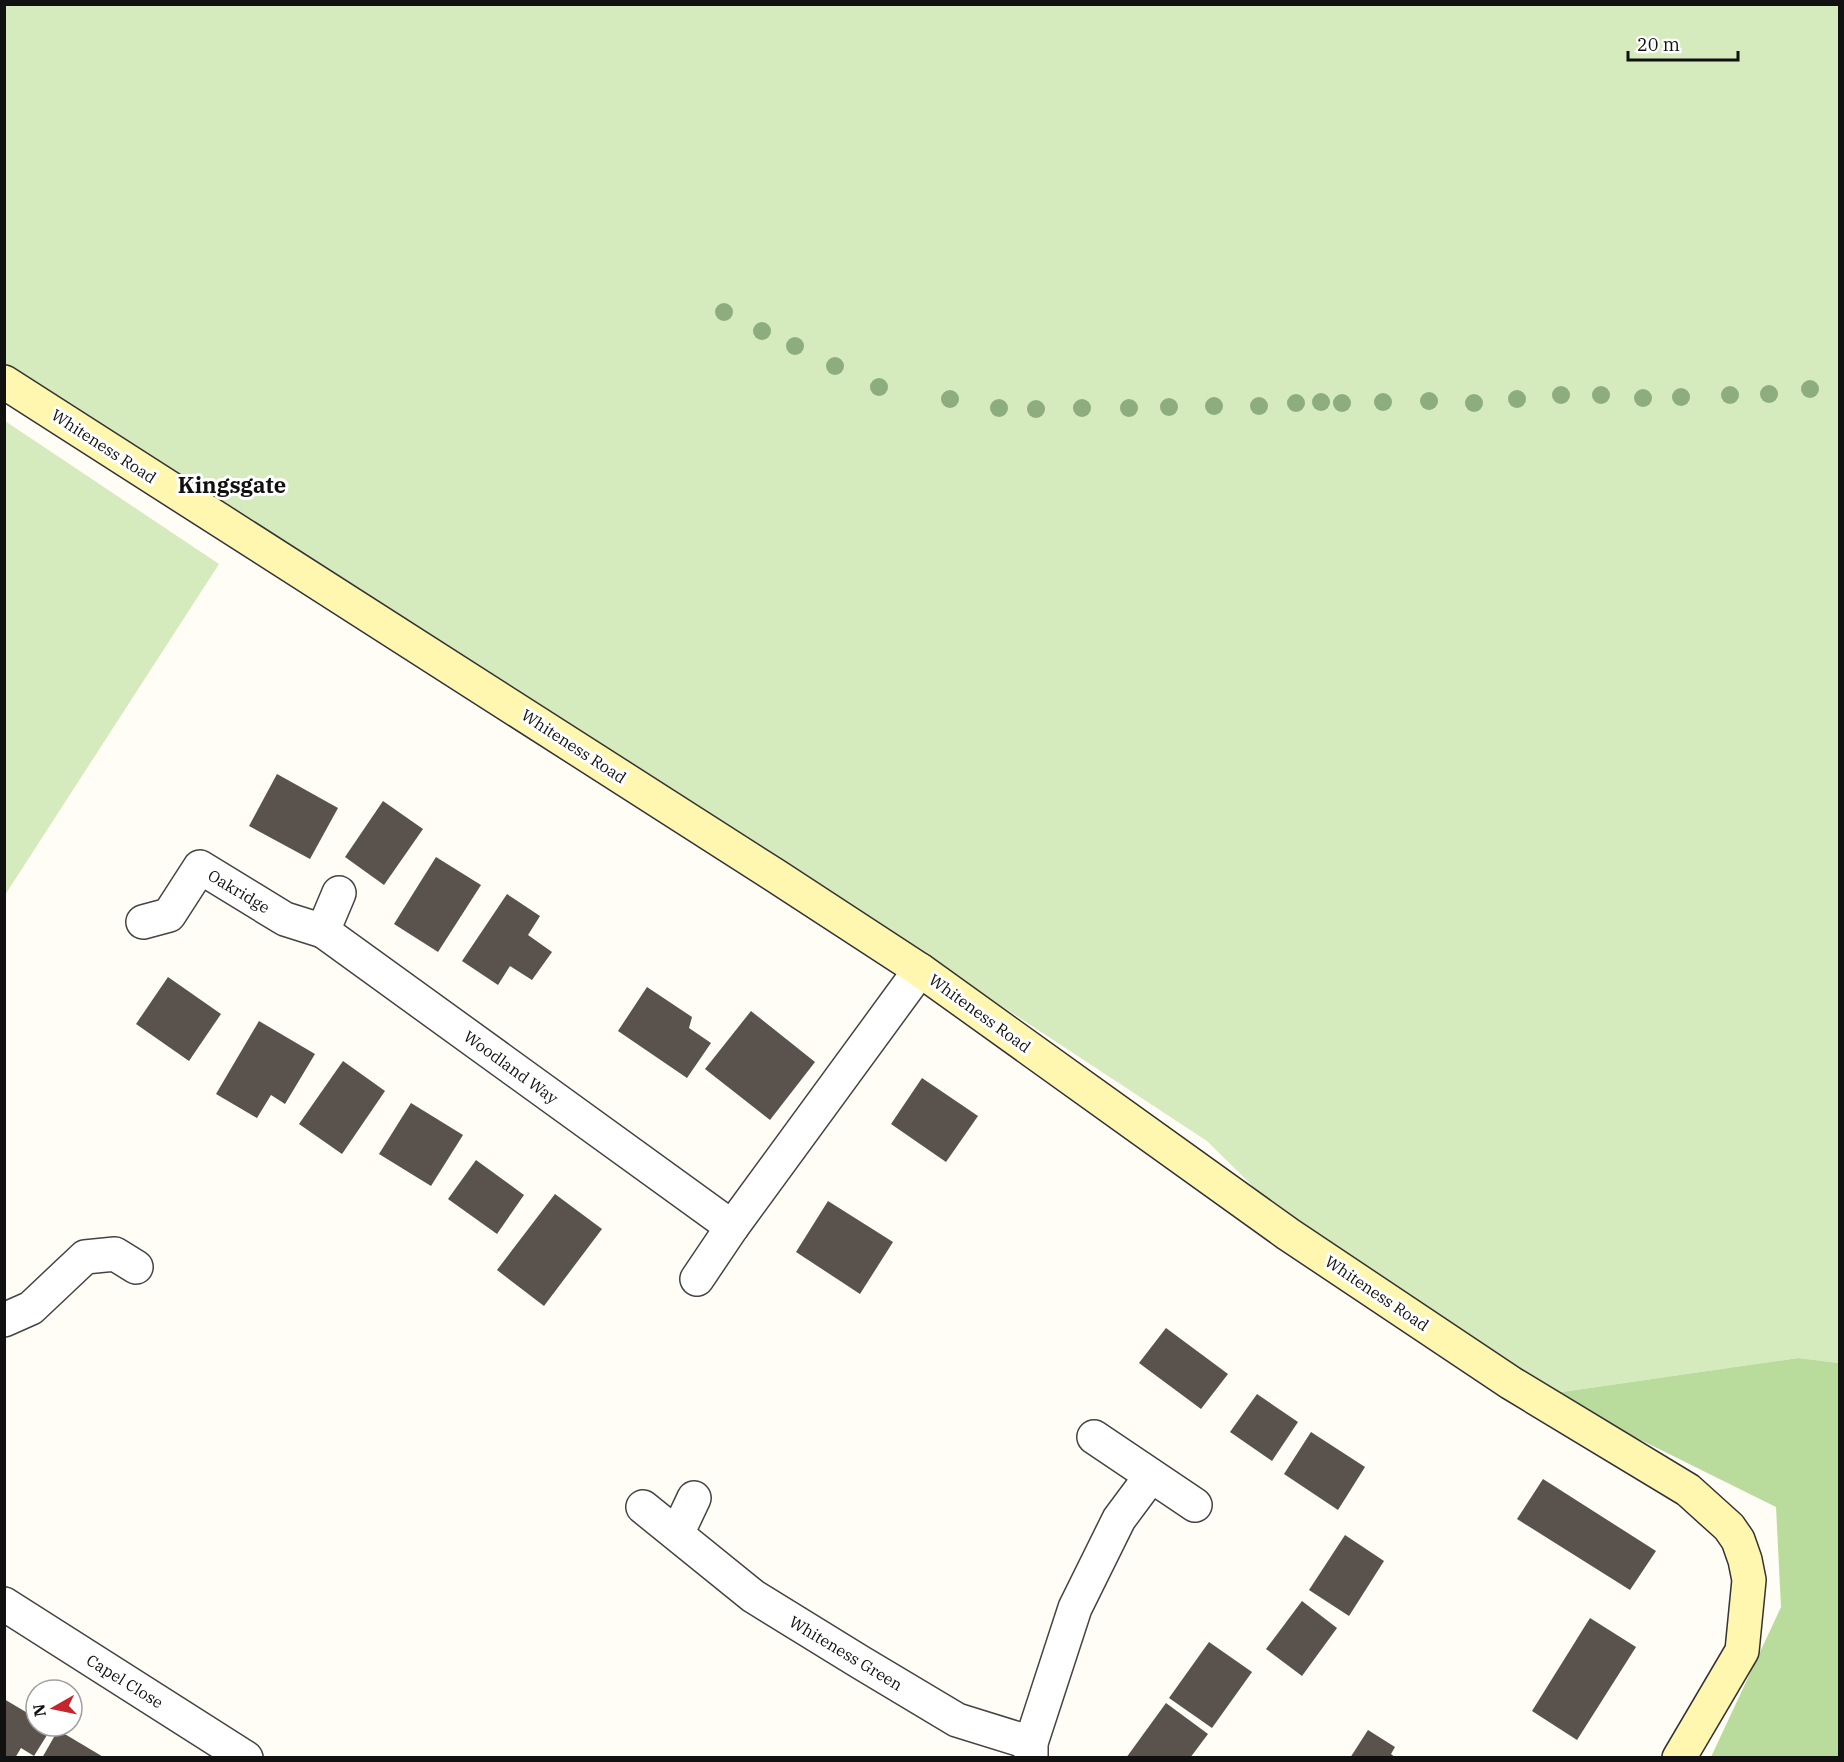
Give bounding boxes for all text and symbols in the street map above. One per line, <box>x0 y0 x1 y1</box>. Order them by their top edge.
scale bar <box>1628 24 1738 62</box>
text: 20 m <box>1637 33 1680 56</box>
street label: Whiteness Road <box>48 405 160 487</box>
district label: Kingsgate <box>178 470 286 499</box>
street label: Whiteness Road <box>518 705 630 787</box>
street label: Oakridge <box>204 865 274 917</box>
street label: Whiteness Road <box>925 969 1035 1057</box>
street label: Woodland Way <box>460 1026 562 1108</box>
street label: Whiteness Road <box>1321 1251 1433 1335</box>
street label: Whiteness Green <box>786 1611 906 1695</box>
street label: Capel Close <box>83 1650 167 1712</box>
north arrow <box>24 1678 84 1738</box>
text: N <box>28 1703 50 1718</box>

